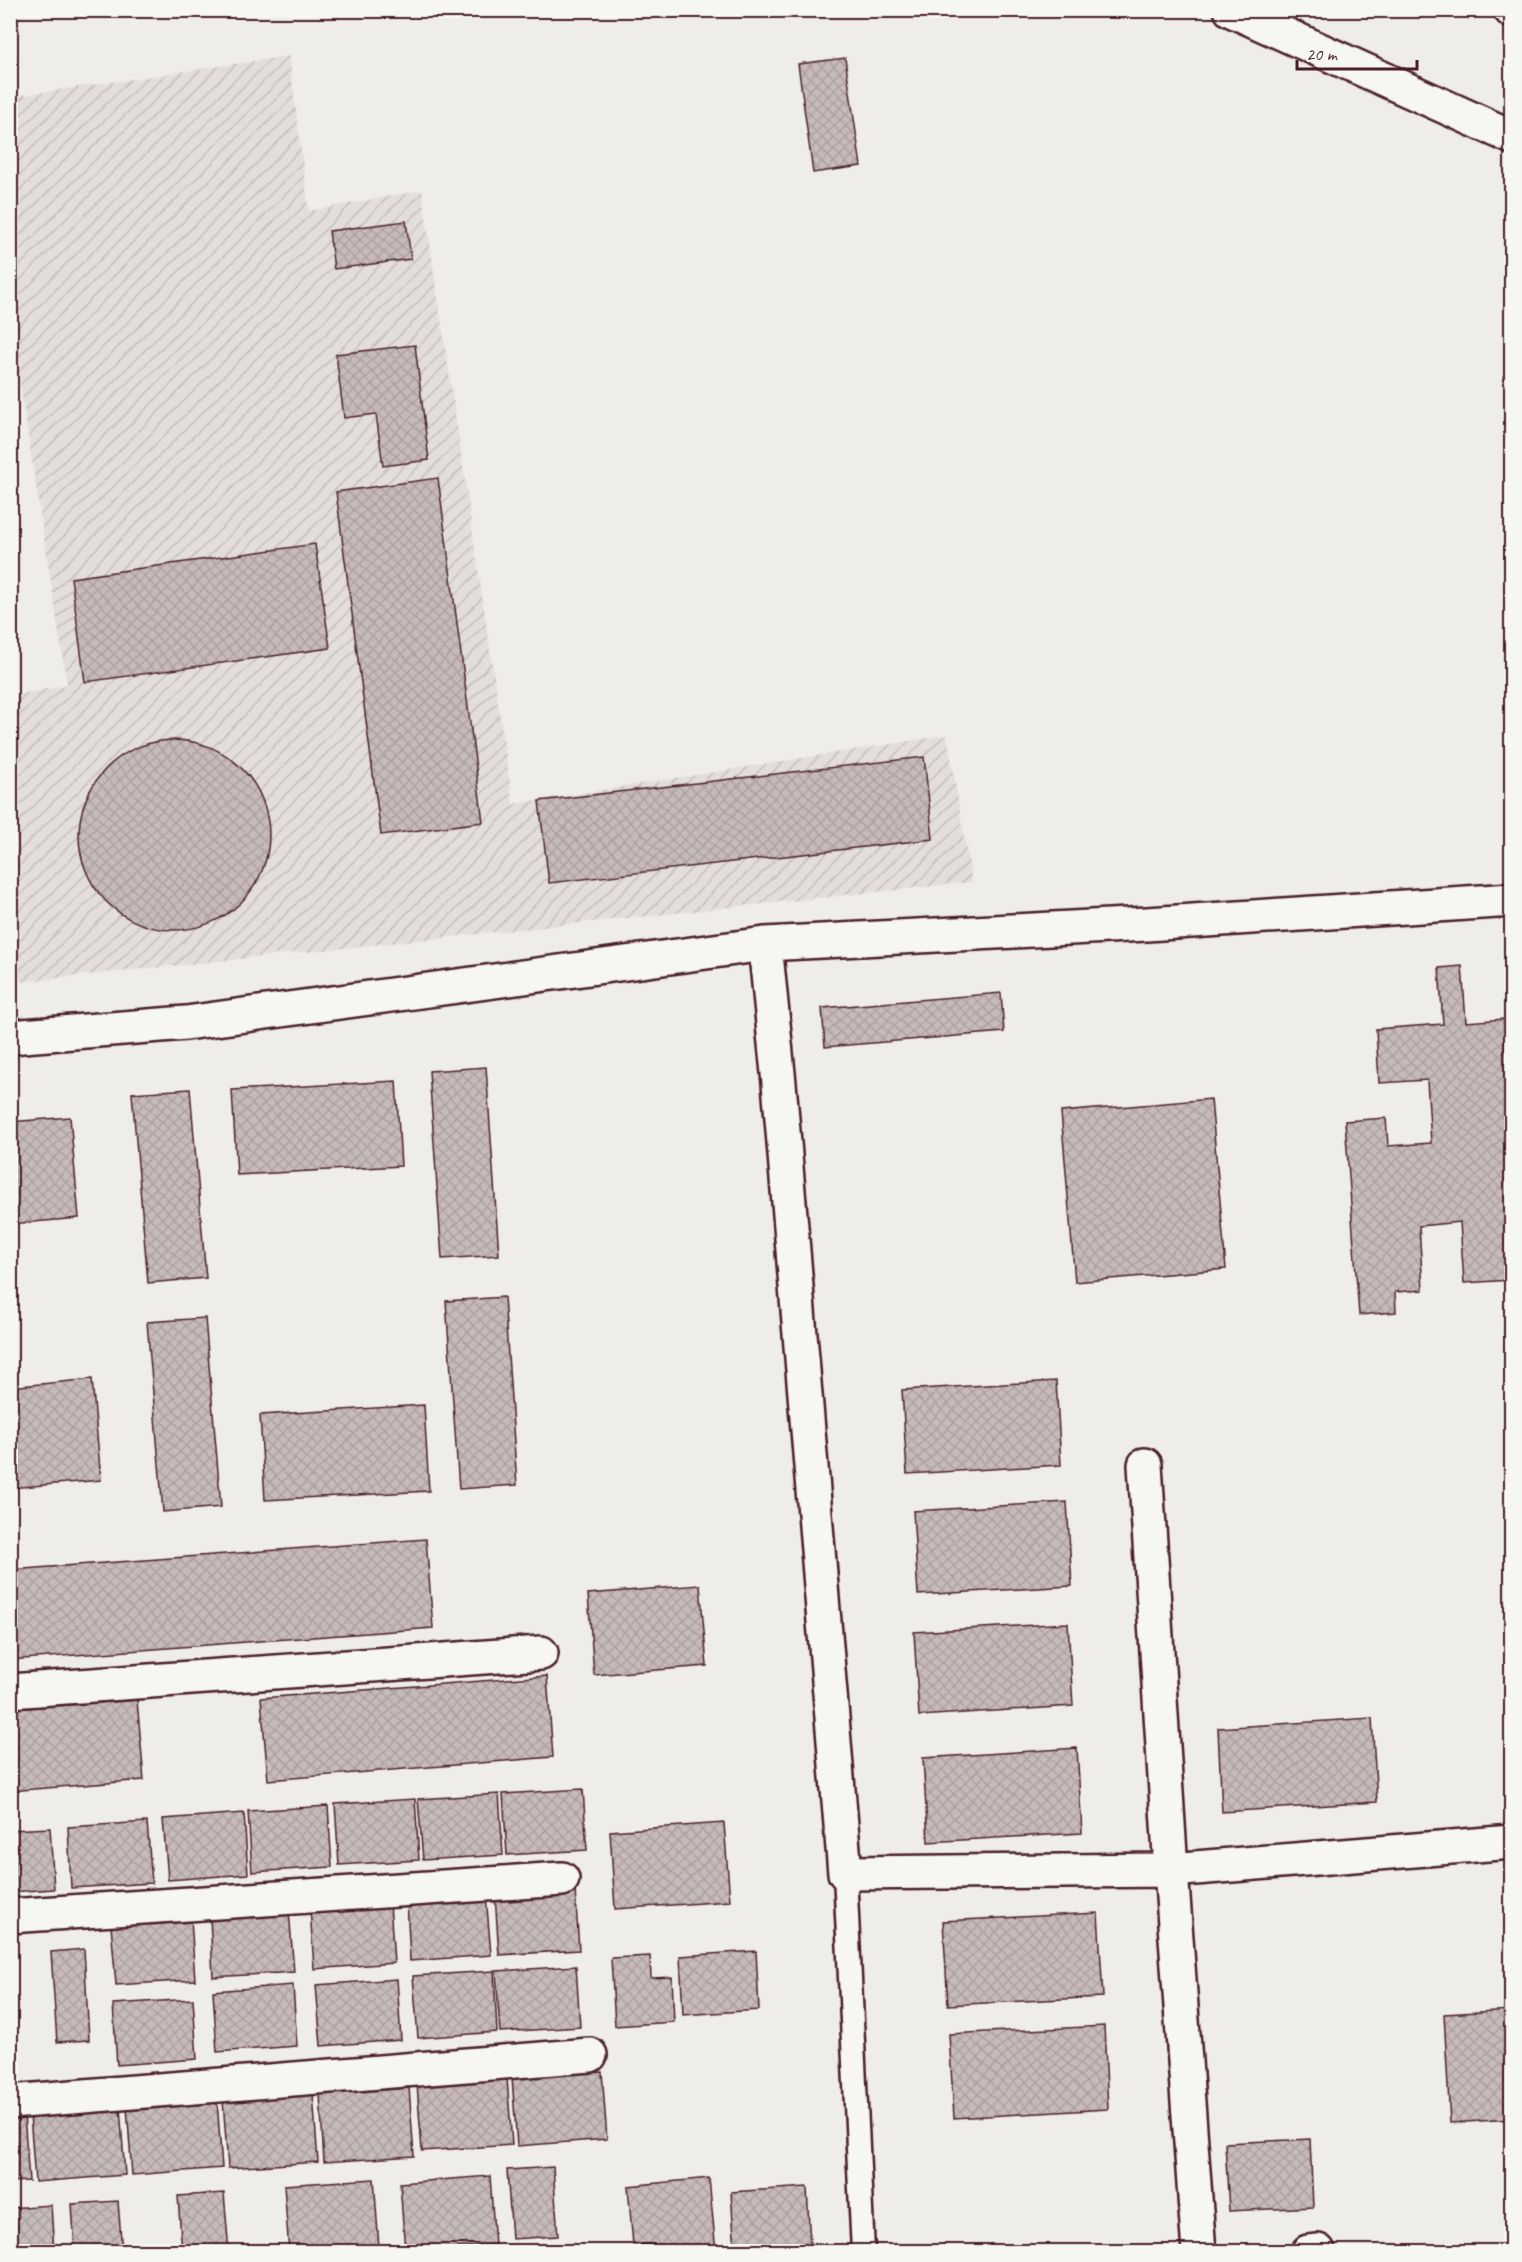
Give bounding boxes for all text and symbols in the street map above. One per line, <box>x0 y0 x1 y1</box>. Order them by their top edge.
scale bar <box>1297 33 1417 71</box>
text: 20 m <box>1306 43 1339 65</box>

